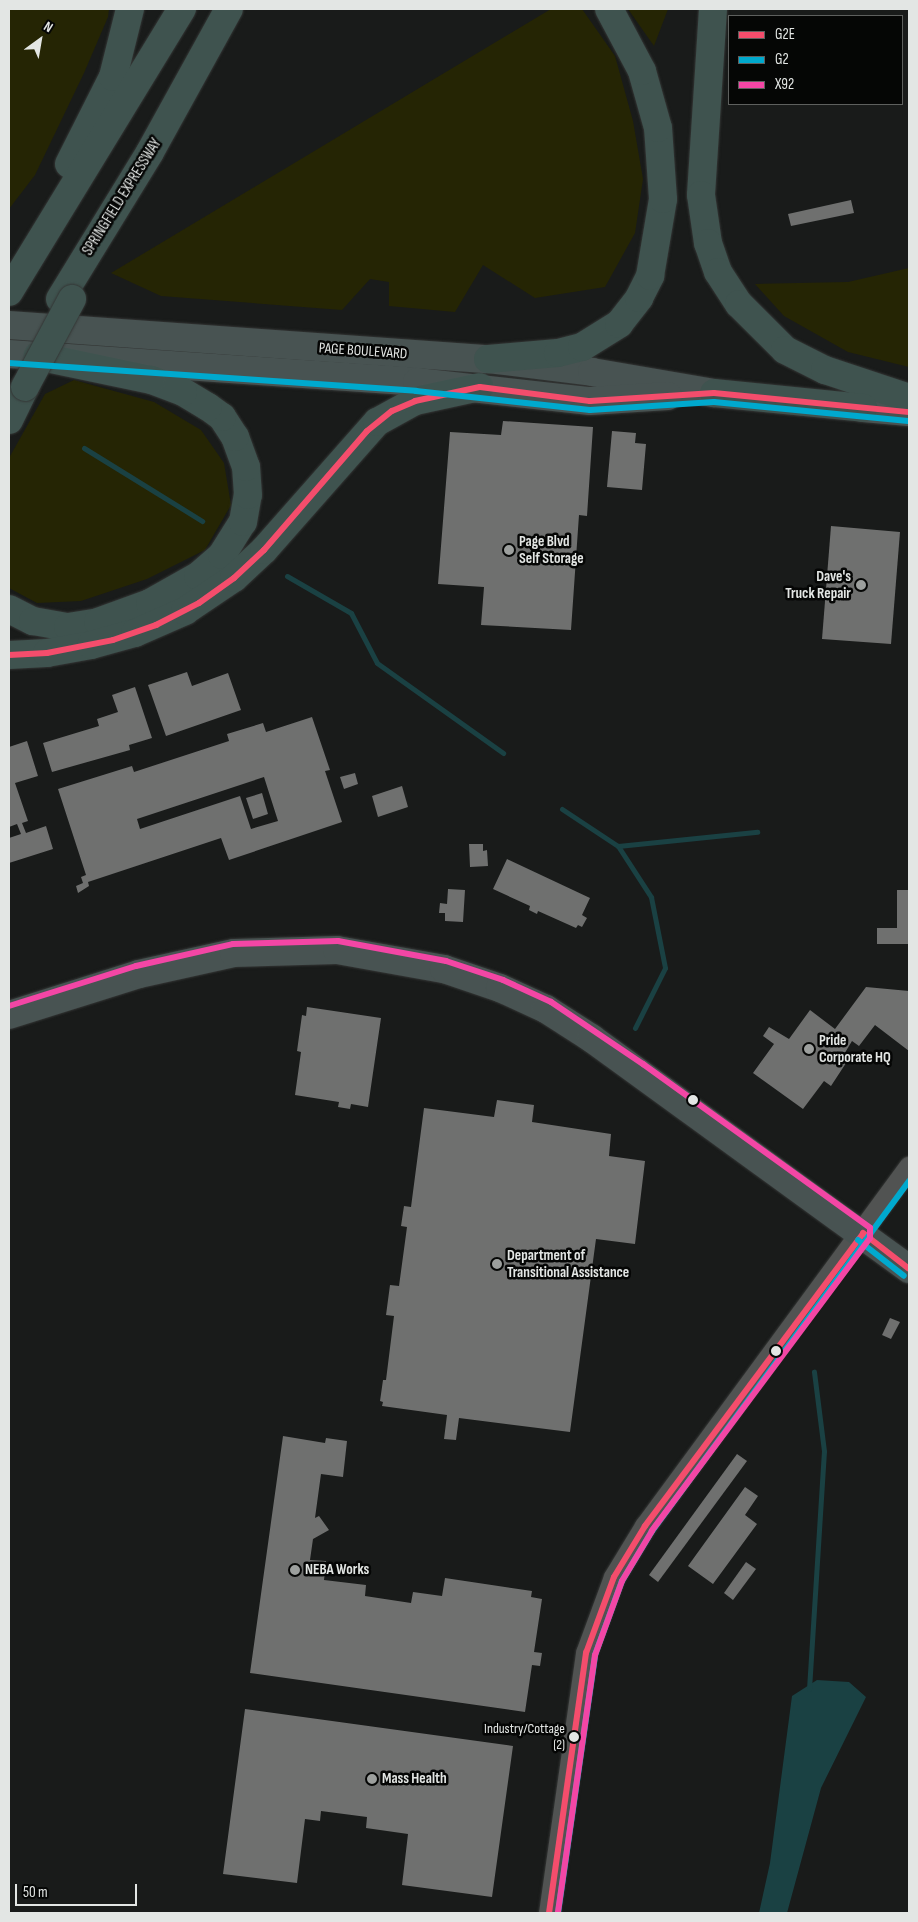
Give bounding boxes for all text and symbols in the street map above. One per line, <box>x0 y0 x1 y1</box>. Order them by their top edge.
north arrow <box>15 15 65 65</box>
legend <box>728 15 903 105</box>
text: N <box>41 18 56 36</box>
text: G2E <box>775 25 795 44</box>
text: G2 <box>775 50 789 69</box>
text: X92 <box>775 75 794 94</box>
street label: SPRINGFIELD EXPRESSWAY <box>79 135 165 259</box>
street label: PAGE BOULEVARD <box>318 339 408 363</box>
place label: Page Blvd Self Storage <box>519 532 584 567</box>
marker: Page Blvd Self Storage <box>503 544 515 556</box>
place label: Dave's Truck Repair <box>785 567 851 602</box>
marker: Dave's Truck Repair <box>855 579 867 591</box>
place label: Pride Corporate HQ <box>819 1031 891 1066</box>
marker: Pride Corporate HQ <box>803 1043 815 1055</box>
unlabelled marker <box>688 1095 698 1105</box>
place label: Department of Transitional Assistance <box>507 1246 629 1281</box>
marker: Department of Transitional Assistance <box>491 1258 503 1270</box>
unlabelled marker <box>771 1346 781 1356</box>
place label: NEBA Works <box>305 1561 369 1579</box>
marker: NEBA Works <box>289 1564 301 1576</box>
place label: Industry/Cottage (2) <box>484 1721 565 1754</box>
marker: Industry/Cottage (2) <box>569 1732 579 1742</box>
place label: Mass Health <box>382 1770 447 1788</box>
marker: Mass Health <box>366 1773 378 1785</box>
scale bar <box>18 1874 140 1906</box>
text: 50 m <box>23 1883 48 1902</box>

